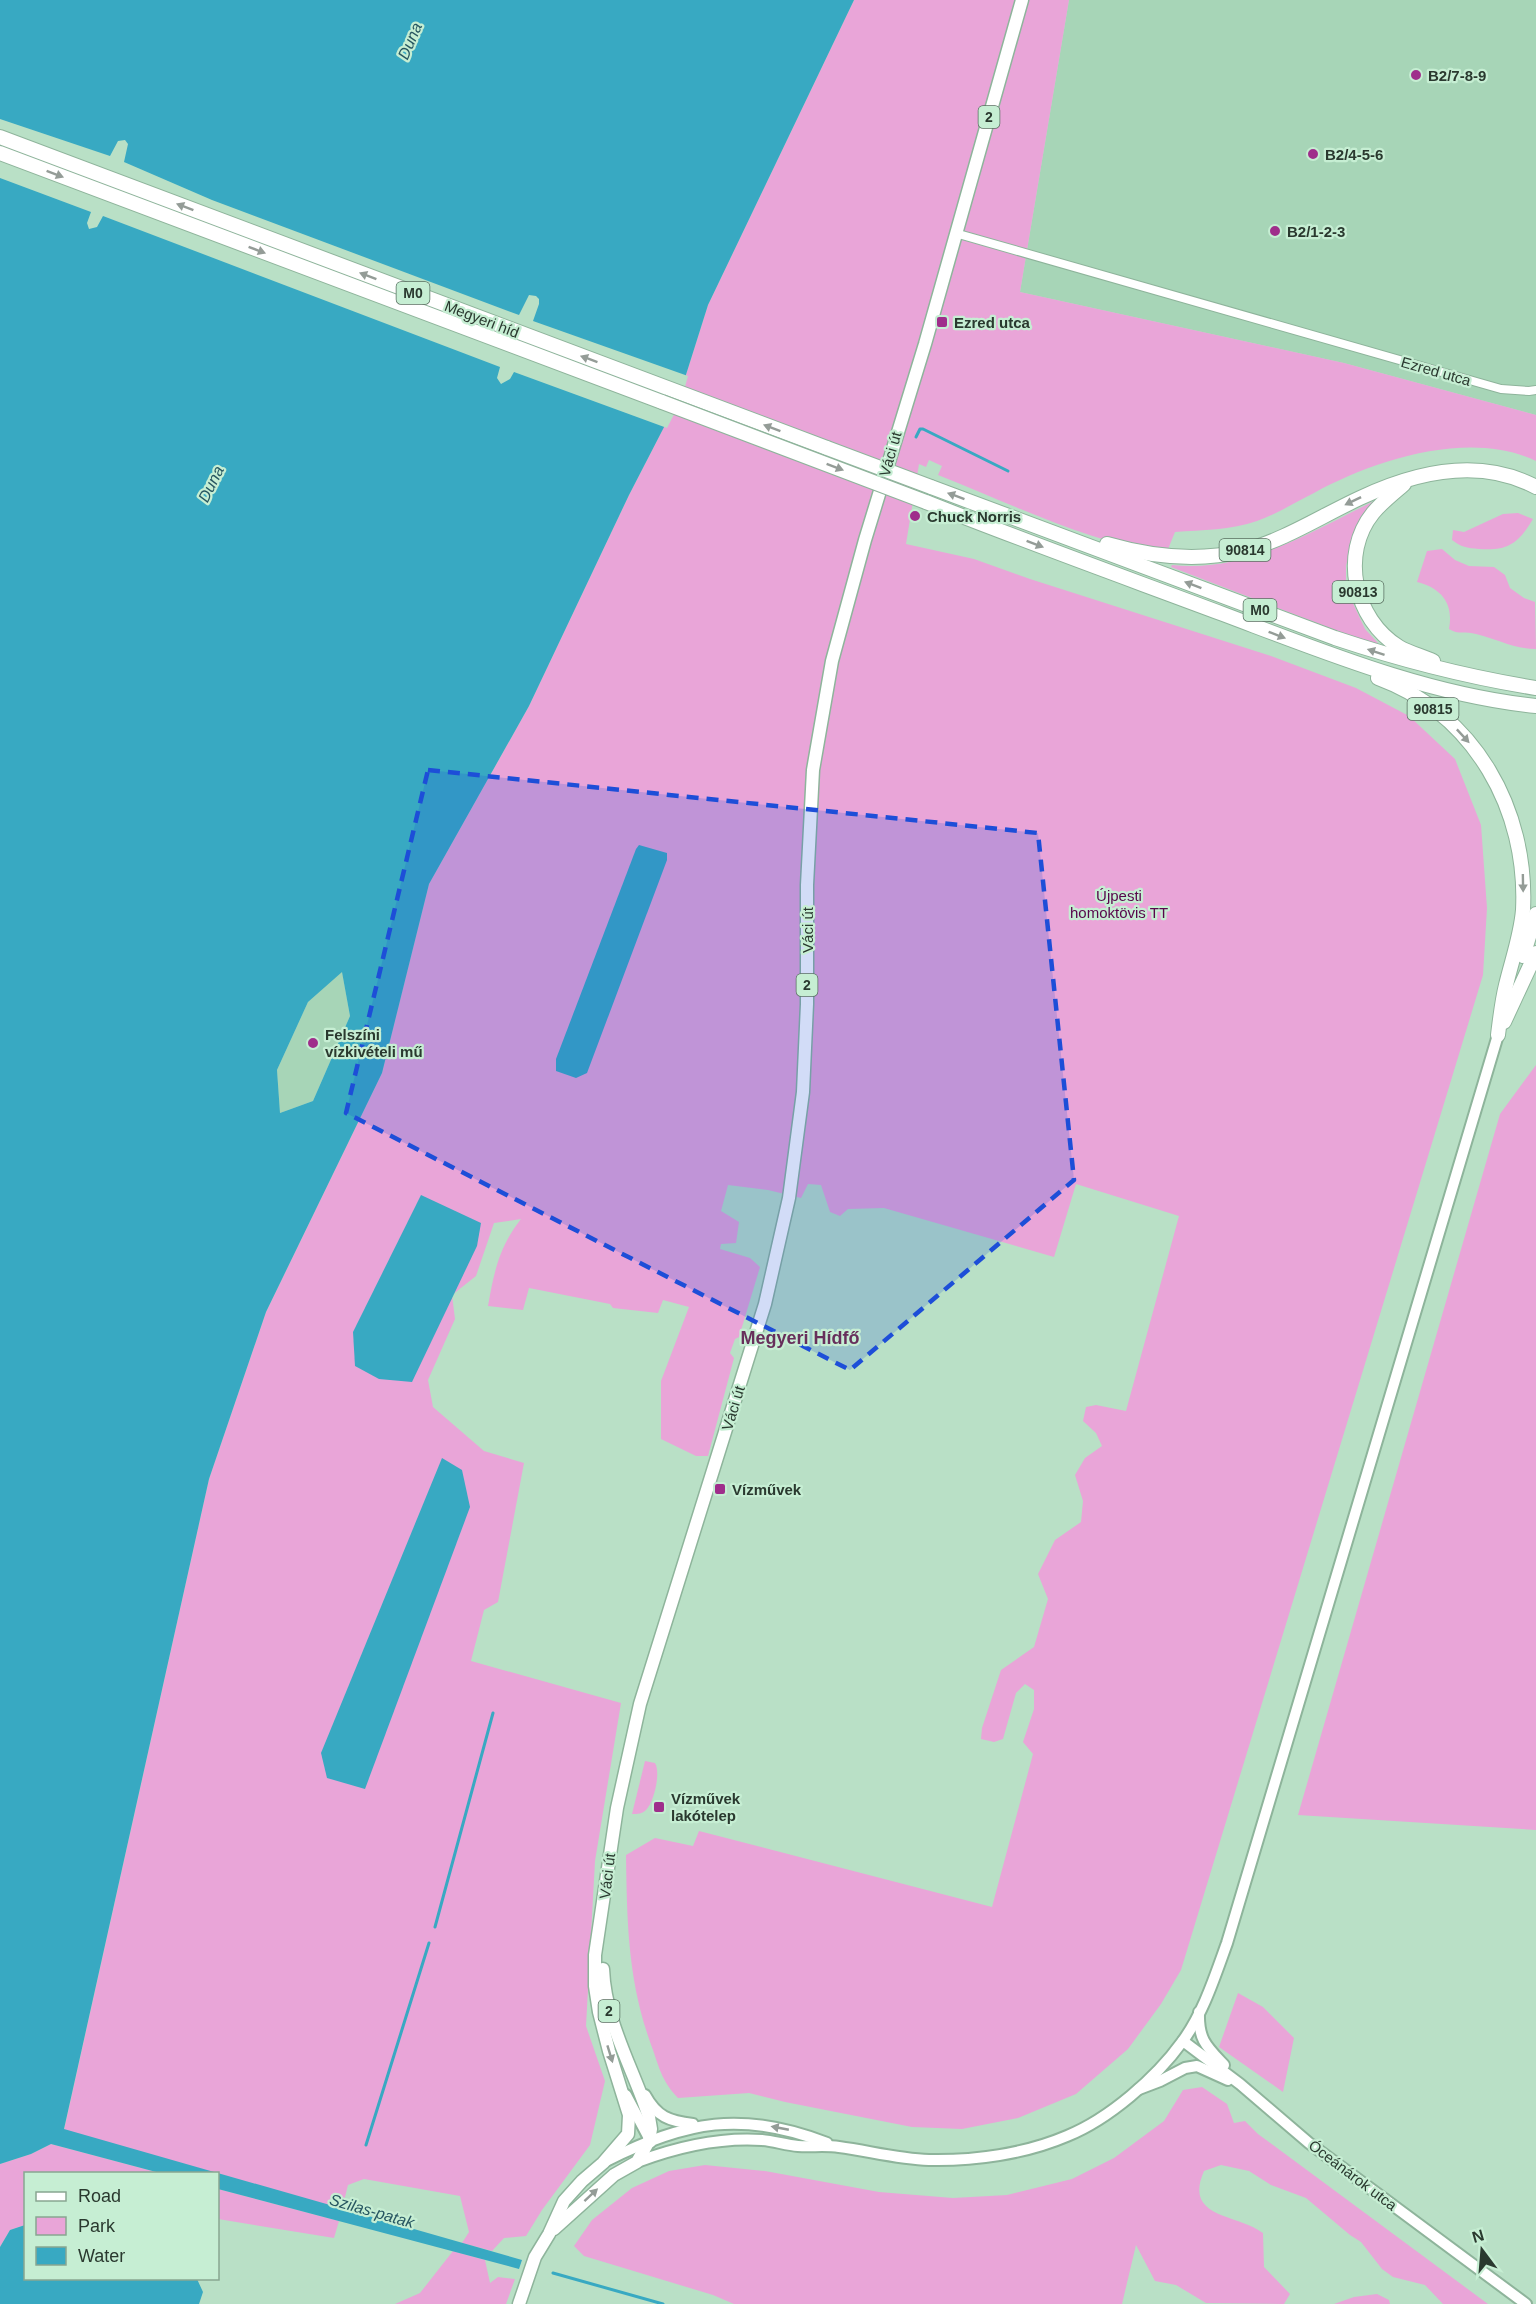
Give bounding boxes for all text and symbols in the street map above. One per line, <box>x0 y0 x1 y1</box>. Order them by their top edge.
water label: Duna <box>395 20 425 62</box>
place label: B2/7-8-9 <box>1428 67 1486 84</box>
marker: B2/7-8-9 <box>1409 68 1423 82</box>
road number: 2 <box>978 106 1000 128</box>
place label: B2/4-5-6 <box>1325 146 1383 163</box>
marker: B2/4-5-6 <box>1306 147 1320 161</box>
one-way arrow <box>46 169 64 179</box>
one-way arrow <box>176 201 194 211</box>
place label: B2/1-2-3 <box>1287 223 1345 240</box>
marker: B2/1-2-3 <box>1268 224 1282 238</box>
one-way arrow <box>248 246 266 255</box>
one-way arrow <box>358 270 376 280</box>
road number: M0 <box>396 282 430 304</box>
street label: Megyeri híd <box>442 297 522 341</box>
place label: Ezred utca <box>954 314 1031 331</box>
marker: Ezred utca <box>935 315 949 329</box>
street label: Ezred utca <box>1399 353 1473 389</box>
one-way arrow <box>580 354 598 364</box>
one-way arrow <box>763 422 781 432</box>
street label: Váci út <box>876 429 905 478</box>
water label: Duna <box>195 463 227 505</box>
one-way arrow <box>826 463 844 473</box>
one-way arrow <box>947 491 965 501</box>
one-way arrow <box>1344 497 1361 506</box>
place label: Chuck Norris <box>927 508 1021 525</box>
marker: Chuck Norris <box>908 509 922 523</box>
road number: 90814 <box>1220 539 1270 561</box>
one-way arrow <box>1027 540 1045 550</box>
one-way arrow <box>1184 580 1202 589</box>
road number: 90813 <box>1332 581 1384 603</box>
road number: M0 <box>1244 599 1276 621</box>
one-way arrow <box>1268 630 1286 640</box>
one-way arrow <box>1367 647 1385 656</box>
road number: 90815 <box>1408 698 1458 720</box>
one-way arrow <box>1456 729 1470 744</box>
one-way arrow <box>1518 873 1528 892</box>
park label: Újpesti homoktövis TT <box>1070 887 1168 921</box>
street label: Váci út <box>799 906 816 953</box>
road number: 2 <box>796 974 818 996</box>
place label: Felszíni vízkivételi mű <box>325 1026 423 1060</box>
marker: Felszíni vízkivételi mű <box>306 1036 320 1050</box>
district label: Megyeri Hídfő <box>740 1328 860 1348</box>
street label: Váci út <box>718 1383 748 1432</box>
place label: Vízművek <box>732 1481 802 1498</box>
marker: Vízművek <box>713 1482 727 1496</box>
place label: Vízművek lakótelep <box>671 1790 741 1824</box>
marker: Vízművek lakótelep <box>652 1800 666 1814</box>
street label: Váci út <box>596 1851 618 1900</box>
road number: 2 <box>598 2000 620 2022</box>
one-way arrow <box>606 2045 615 2063</box>
one-way arrow <box>771 2123 790 2132</box>
street label: Óceánárok utca <box>1306 2136 1401 2214</box>
legend <box>24 2172 219 2280</box>
text: Road <box>78 2186 121 2206</box>
one-way arrow <box>583 2189 598 2202</box>
water label: Szilas-patak <box>328 2191 417 2231</box>
text: Park <box>78 2216 116 2236</box>
north arrow <box>1452 2220 1512 2280</box>
text: N <box>1470 2226 1486 2246</box>
text: Water <box>78 2246 125 2266</box>

